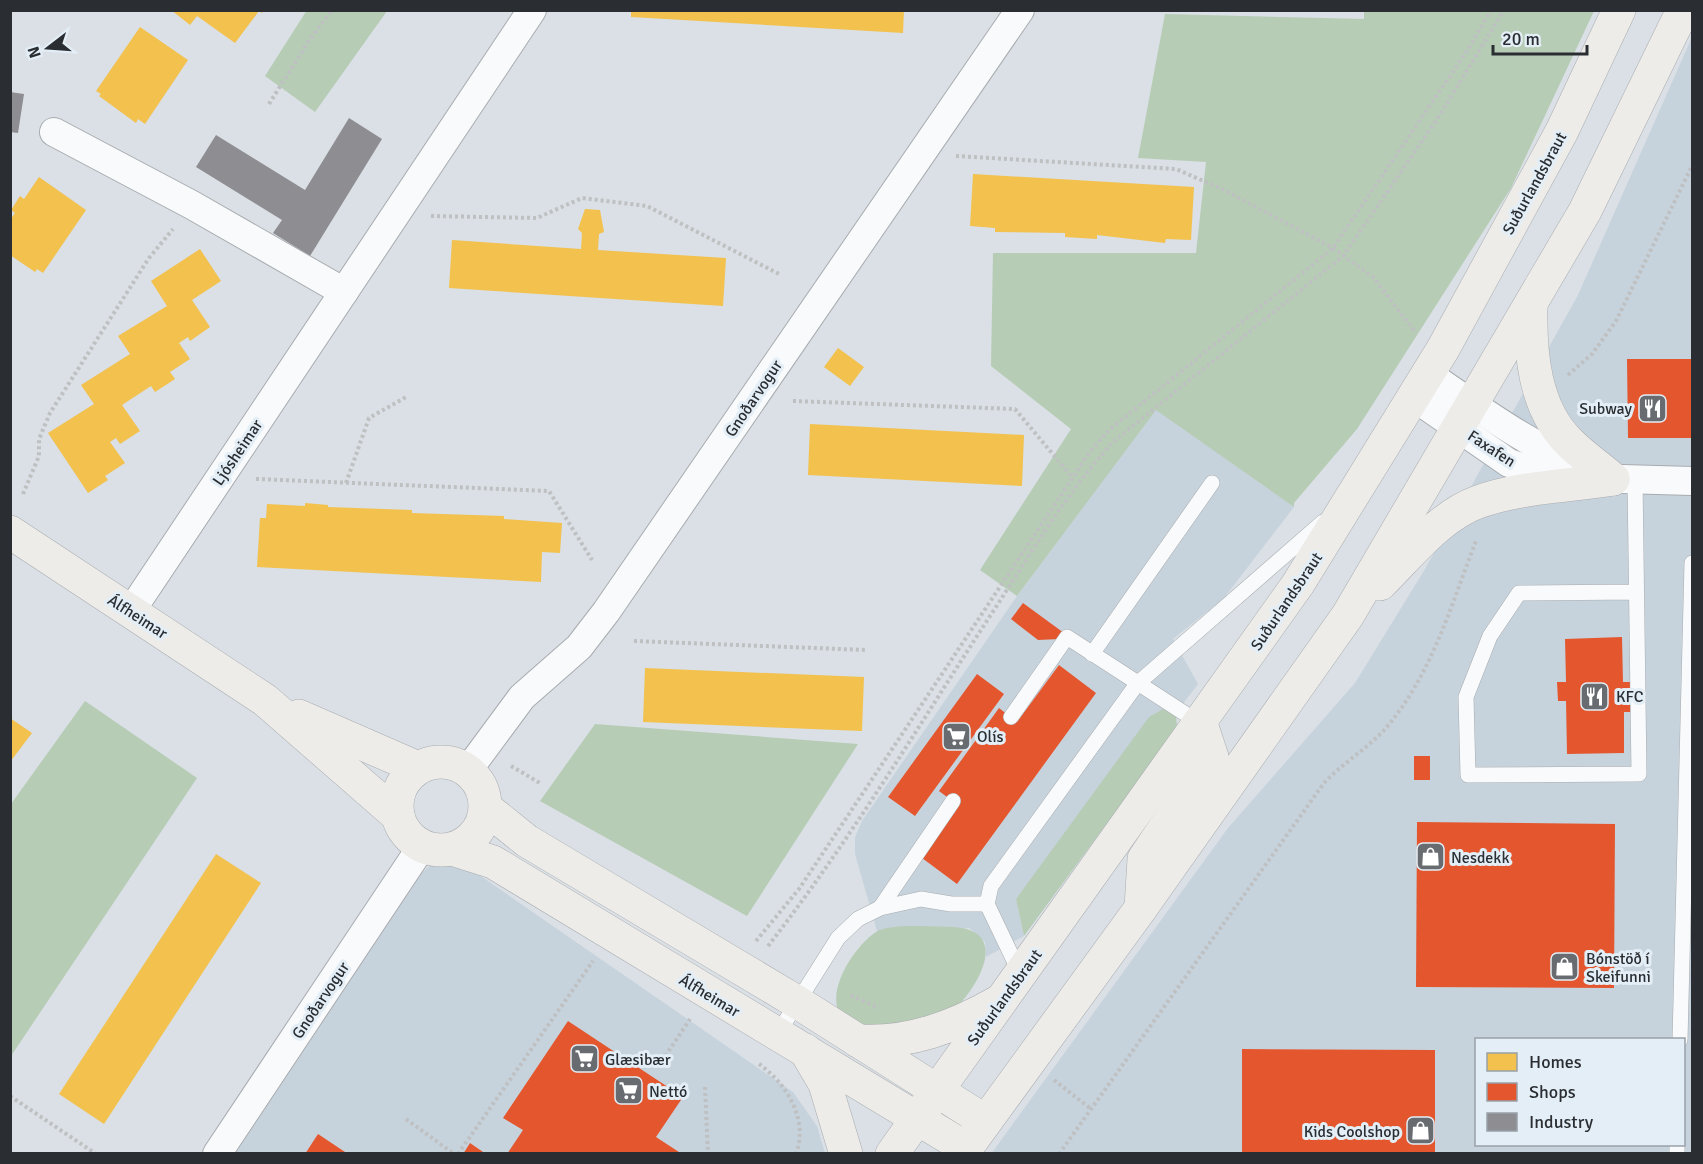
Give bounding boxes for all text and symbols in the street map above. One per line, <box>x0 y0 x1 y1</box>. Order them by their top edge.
north arrow <box>18 18 78 78</box>
scale bar <box>1493 18 1588 56</box>
text: 20 m <box>1502 28 1540 50</box>
text: N <box>23 44 46 60</box>
street label: Suðurlandsbraut <box>1498 128 1572 238</box>
street label: Gnoðarvogur <box>721 356 787 441</box>
restaurant icon: Subway <box>1637 392 1669 424</box>
place label: Subway <box>1579 399 1633 419</box>
street label: Ljósheimar <box>208 416 267 490</box>
street label: Faxafen <box>1464 426 1519 472</box>
street label: Suðurlandsbraut <box>1247 548 1327 655</box>
street label: Álfheimar <box>104 590 171 644</box>
restaurant icon: KFC <box>1579 680 1611 712</box>
place label: KFC <box>1616 687 1644 707</box>
supermarket icon: Olís <box>940 720 972 752</box>
place label: Olís <box>977 727 1003 747</box>
shop icon: Nesdekk <box>1414 841 1446 873</box>
place label: Nesdekk <box>1451 848 1509 868</box>
street label: Suðurlandsbraut <box>963 945 1047 1050</box>
place label: Bónstöð í Skeifunni <box>1586 949 1651 987</box>
shop icon: Bónstöð í Skeifunni <box>1549 951 1581 983</box>
street label: Gnoðarvogur <box>288 958 354 1043</box>
street label: Álfheimar <box>675 970 744 1022</box>
legend <box>1475 1038 1685 1146</box>
supermarket icon: Glæsibær <box>568 1043 600 1075</box>
place label: Glæsibær <box>605 1050 671 1070</box>
text: Homes <box>1529 1051 1582 1073</box>
supermarket icon: Nettó <box>612 1075 644 1107</box>
text: Shops <box>1529 1081 1576 1103</box>
place label: Nettó <box>649 1082 687 1102</box>
text: Industry <box>1529 1111 1594 1133</box>
shop icon: Kids Coolshop <box>1405 1115 1437 1147</box>
place label: Kids Coolshop <box>1304 1122 1400 1142</box>

